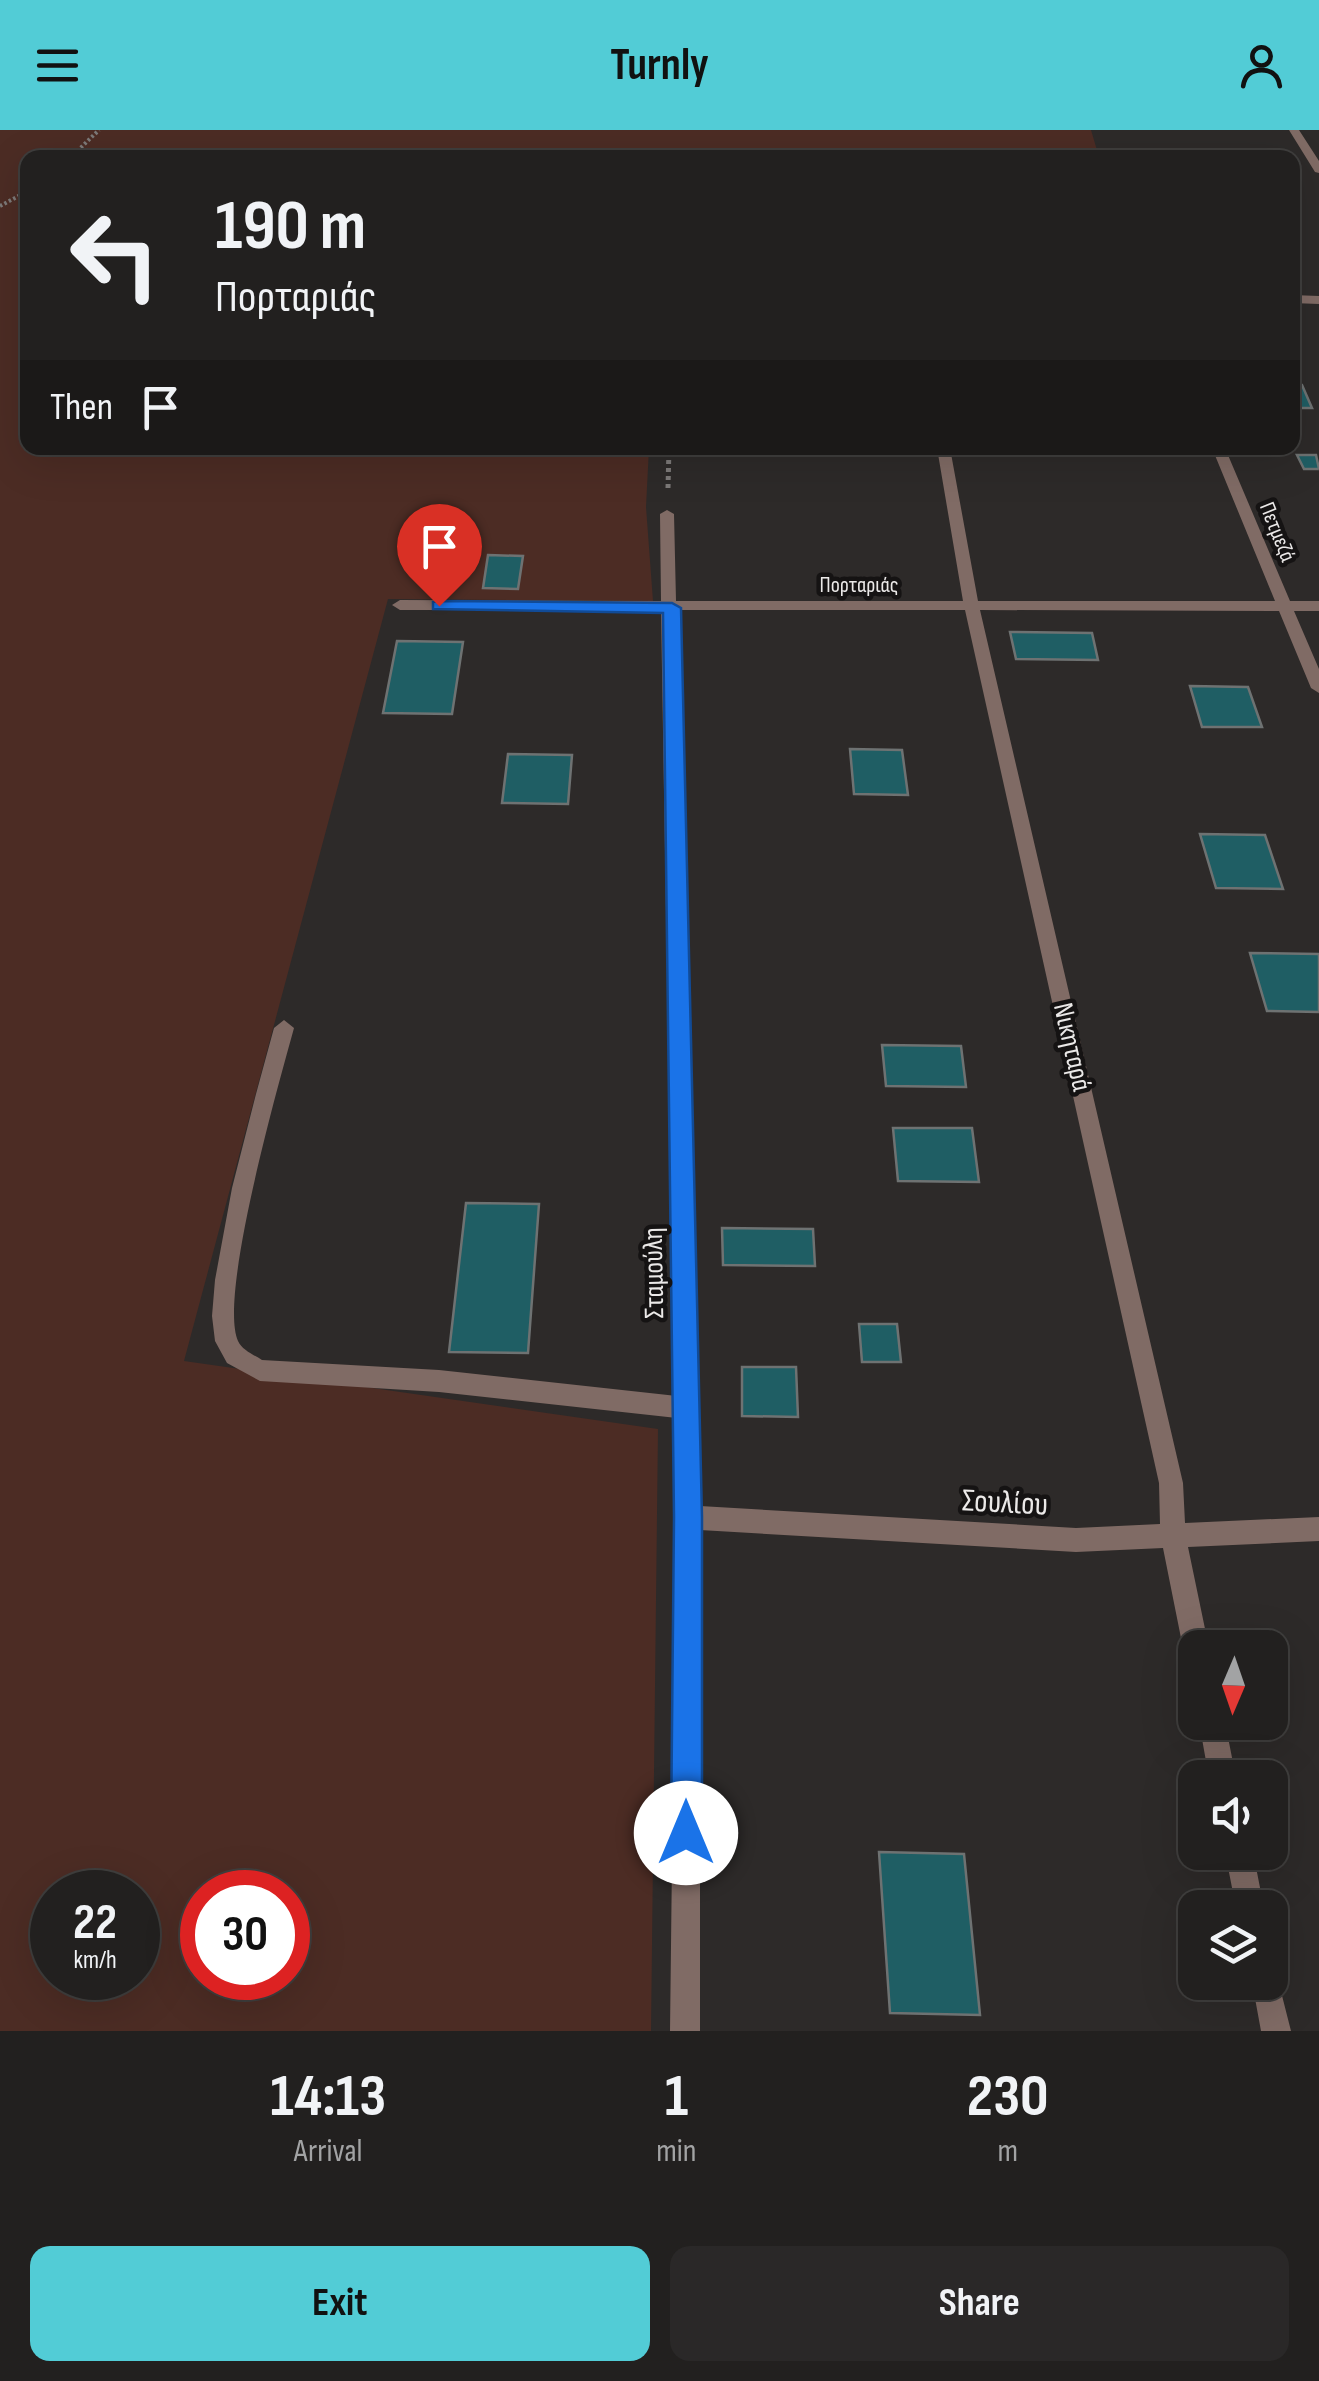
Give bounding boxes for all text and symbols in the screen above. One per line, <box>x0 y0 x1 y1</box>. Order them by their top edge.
icon: menu <box>30 38 85 93</box>
text: Turnly <box>610 38 709 93</box>
icon: person <box>1234 38 1289 93</box>
text: 190 m <box>215 185 366 269</box>
icon: left <box>50 190 180 320</box>
text: Πορταριάς <box>215 270 376 325</box>
icon: arrive <box>133 380 188 435</box>
text: Then <box>50 385 113 430</box>
street label: Πετμεζά <box>1253 498 1301 566</box>
pin <box>397 504 482 607</box>
icon: arrive <box>412 519 467 574</box>
street label: Πορταριάς <box>820 572 898 599</box>
street label: Νικηταρά <box>1046 1000 1098 1095</box>
street label: Σταμούλη <box>637 1227 671 1319</box>
street label: Σουλίου <box>961 1481 1049 1525</box>
north arrow <box>1178 1630 1288 1740</box>
map controls <box>1178 1630 1288 2000</box>
button: sound <box>1178 1760 1288 1870</box>
position arrow <box>634 1781 738 1885</box>
speed limit sign: 30 <box>180 1870 310 2000</box>
button: layers <box>1178 1890 1288 2000</box>
text: 22 <box>73 1893 117 1953</box>
text: km/h <box>73 1945 117 1976</box>
text: 14:13 <box>270 2061 386 2133</box>
text: 1 <box>665 2061 688 2133</box>
text: 230 <box>967 2061 1049 2133</box>
text: Arrival <box>294 2132 363 2171</box>
text: min <box>656 2132 697 2171</box>
text: m <box>997 2132 1018 2171</box>
button: Exit <box>30 2246 650 2361</box>
button: Share <box>670 2246 1289 2361</box>

